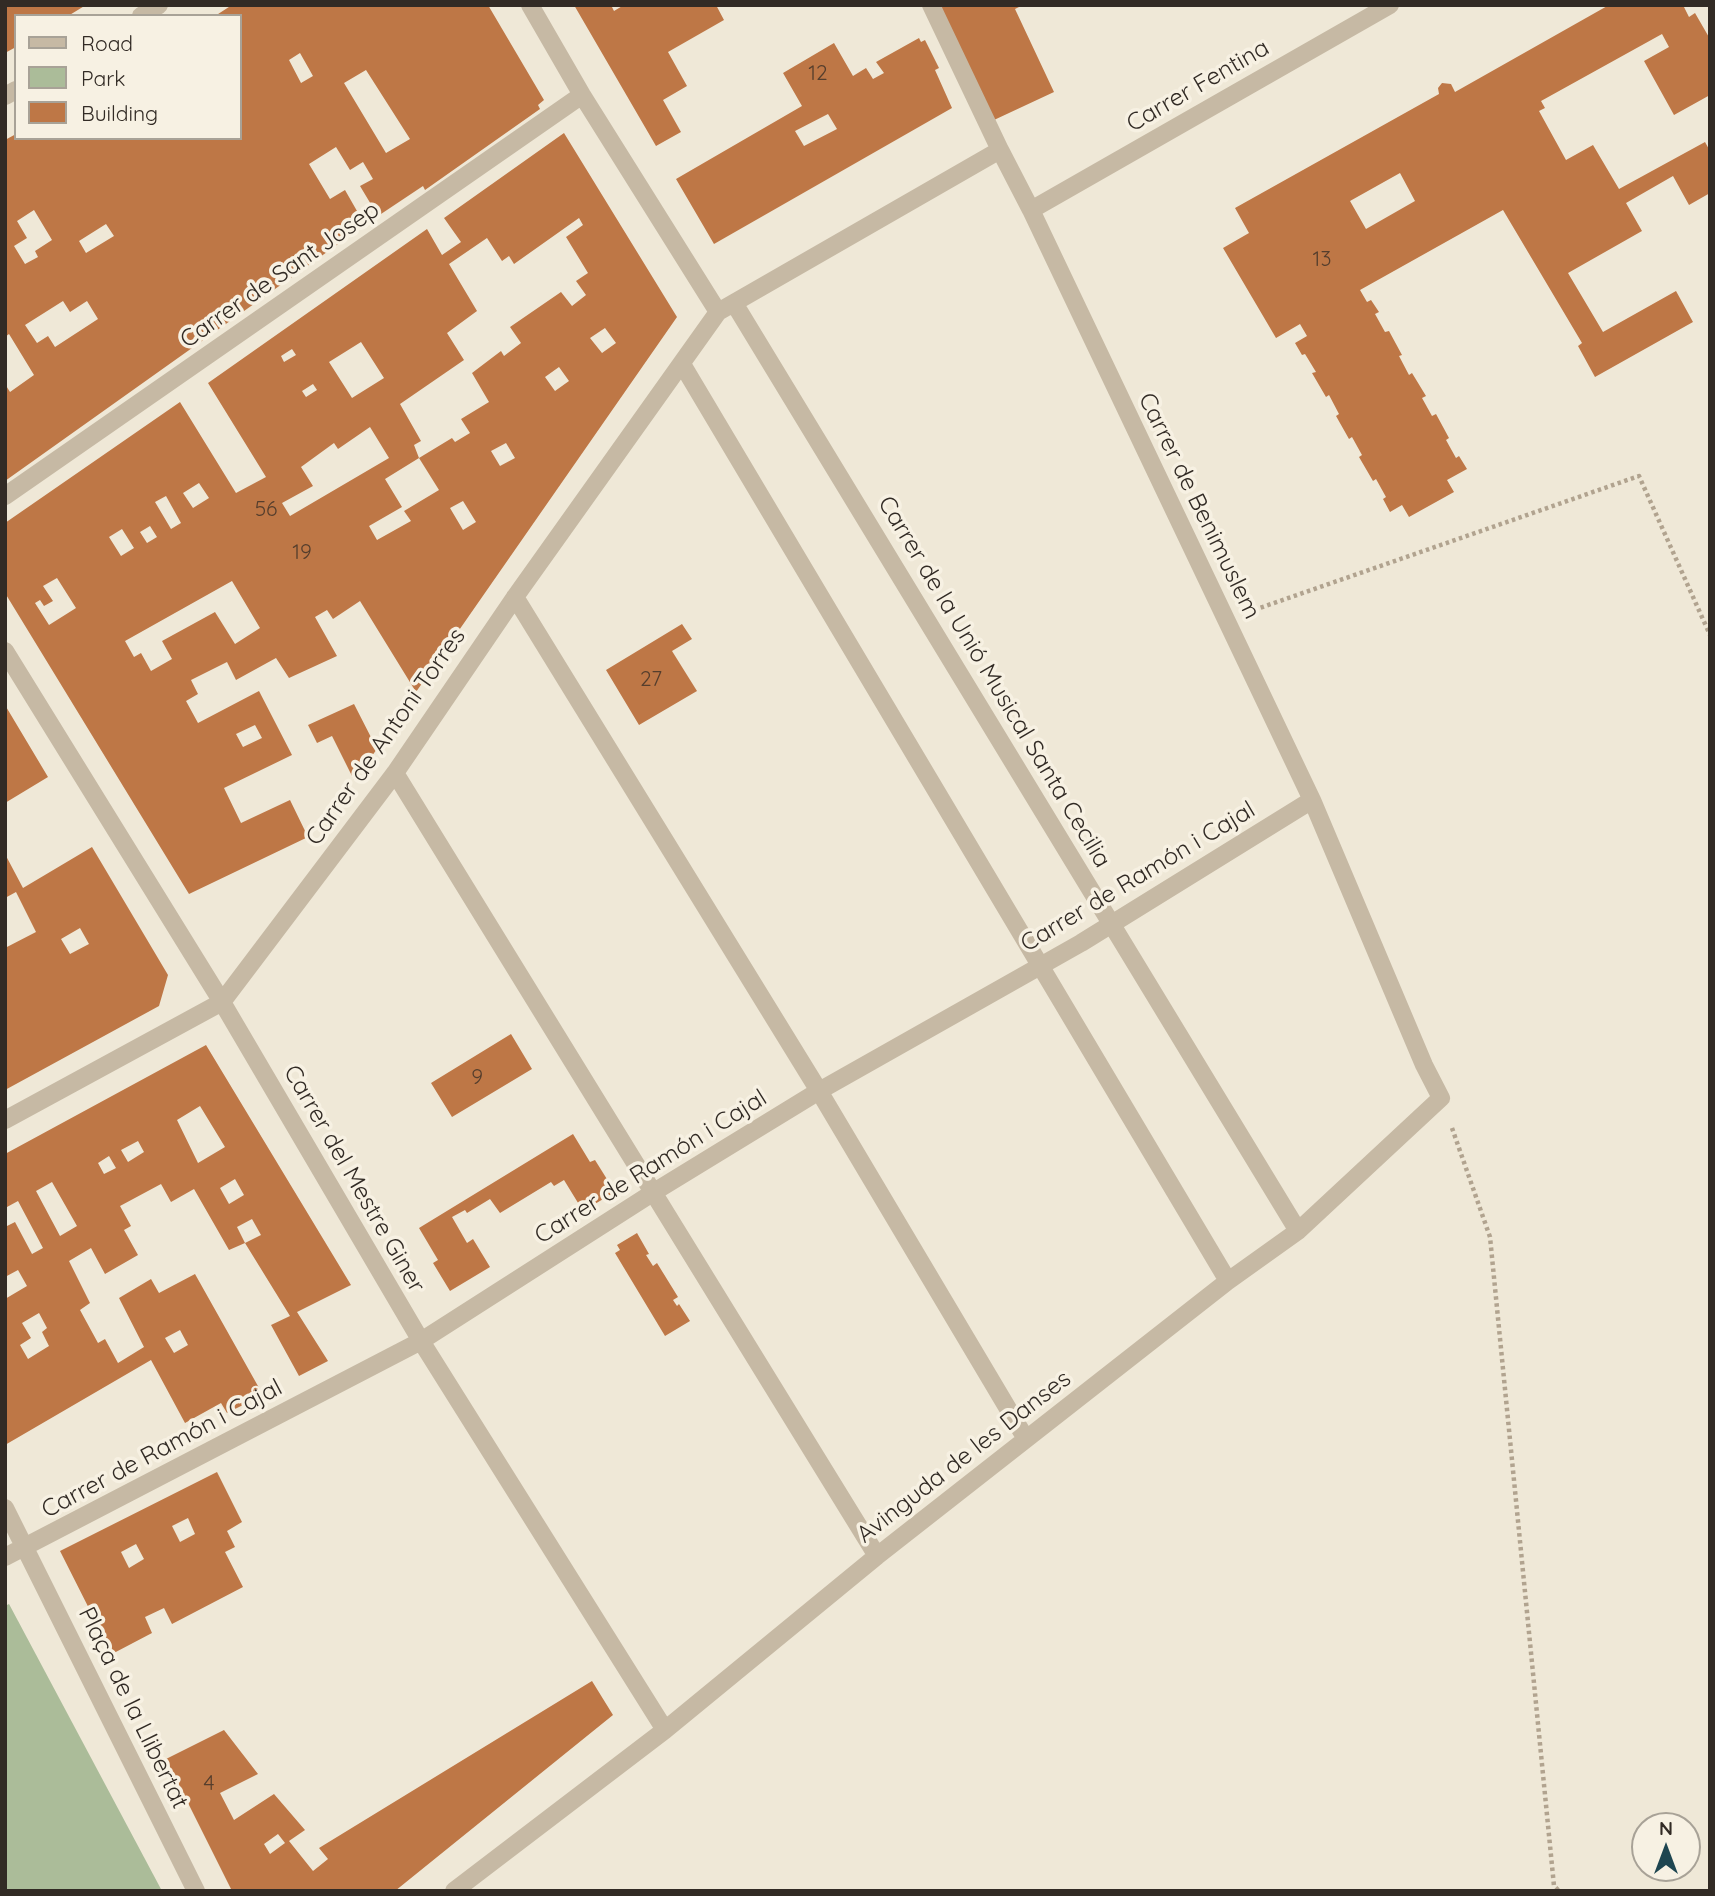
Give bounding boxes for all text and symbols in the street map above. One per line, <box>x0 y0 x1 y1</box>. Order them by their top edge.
legend <box>14 14 242 140</box>
text: Road <box>81 30 133 56</box>
street label: Carrer Fentina <box>1122 34 1274 138</box>
house number: 12 <box>808 61 828 87</box>
text: Park <box>81 65 125 91</box>
text: Building <box>81 100 158 126</box>
street label: Carrer de Sant Josep <box>175 195 385 355</box>
house number: 13 <box>1313 247 1331 273</box>
street label: Carrer de Benimuslem <box>1132 388 1266 624</box>
street label: Carrer de la Unió Musical Santa Cecilia <box>871 491 1117 873</box>
house number: 56 <box>255 497 277 523</box>
house number: 19 <box>292 540 312 566</box>
street label: Carrer de Antoni Torres <box>300 623 472 851</box>
house number: 27 <box>640 667 662 693</box>
street label: Carrer de Ramón i Cajal <box>1016 796 1260 958</box>
street label: Carrer del Mestre Giner <box>277 1060 431 1298</box>
house number: 9 <box>471 1065 483 1091</box>
street label: Carrer de Ramón i Cajal <box>530 1084 772 1250</box>
street label: Avinguda de les Danses <box>851 1364 1077 1550</box>
street label: Carrer de Ramón i Cajal <box>37 1373 287 1525</box>
street label: Plaça de la Llibertat <box>72 1602 194 1814</box>
house number: 4 <box>203 1771 215 1797</box>
north arrow <box>1631 1812 1701 1882</box>
text: N <box>1659 1816 1673 1840</box>

